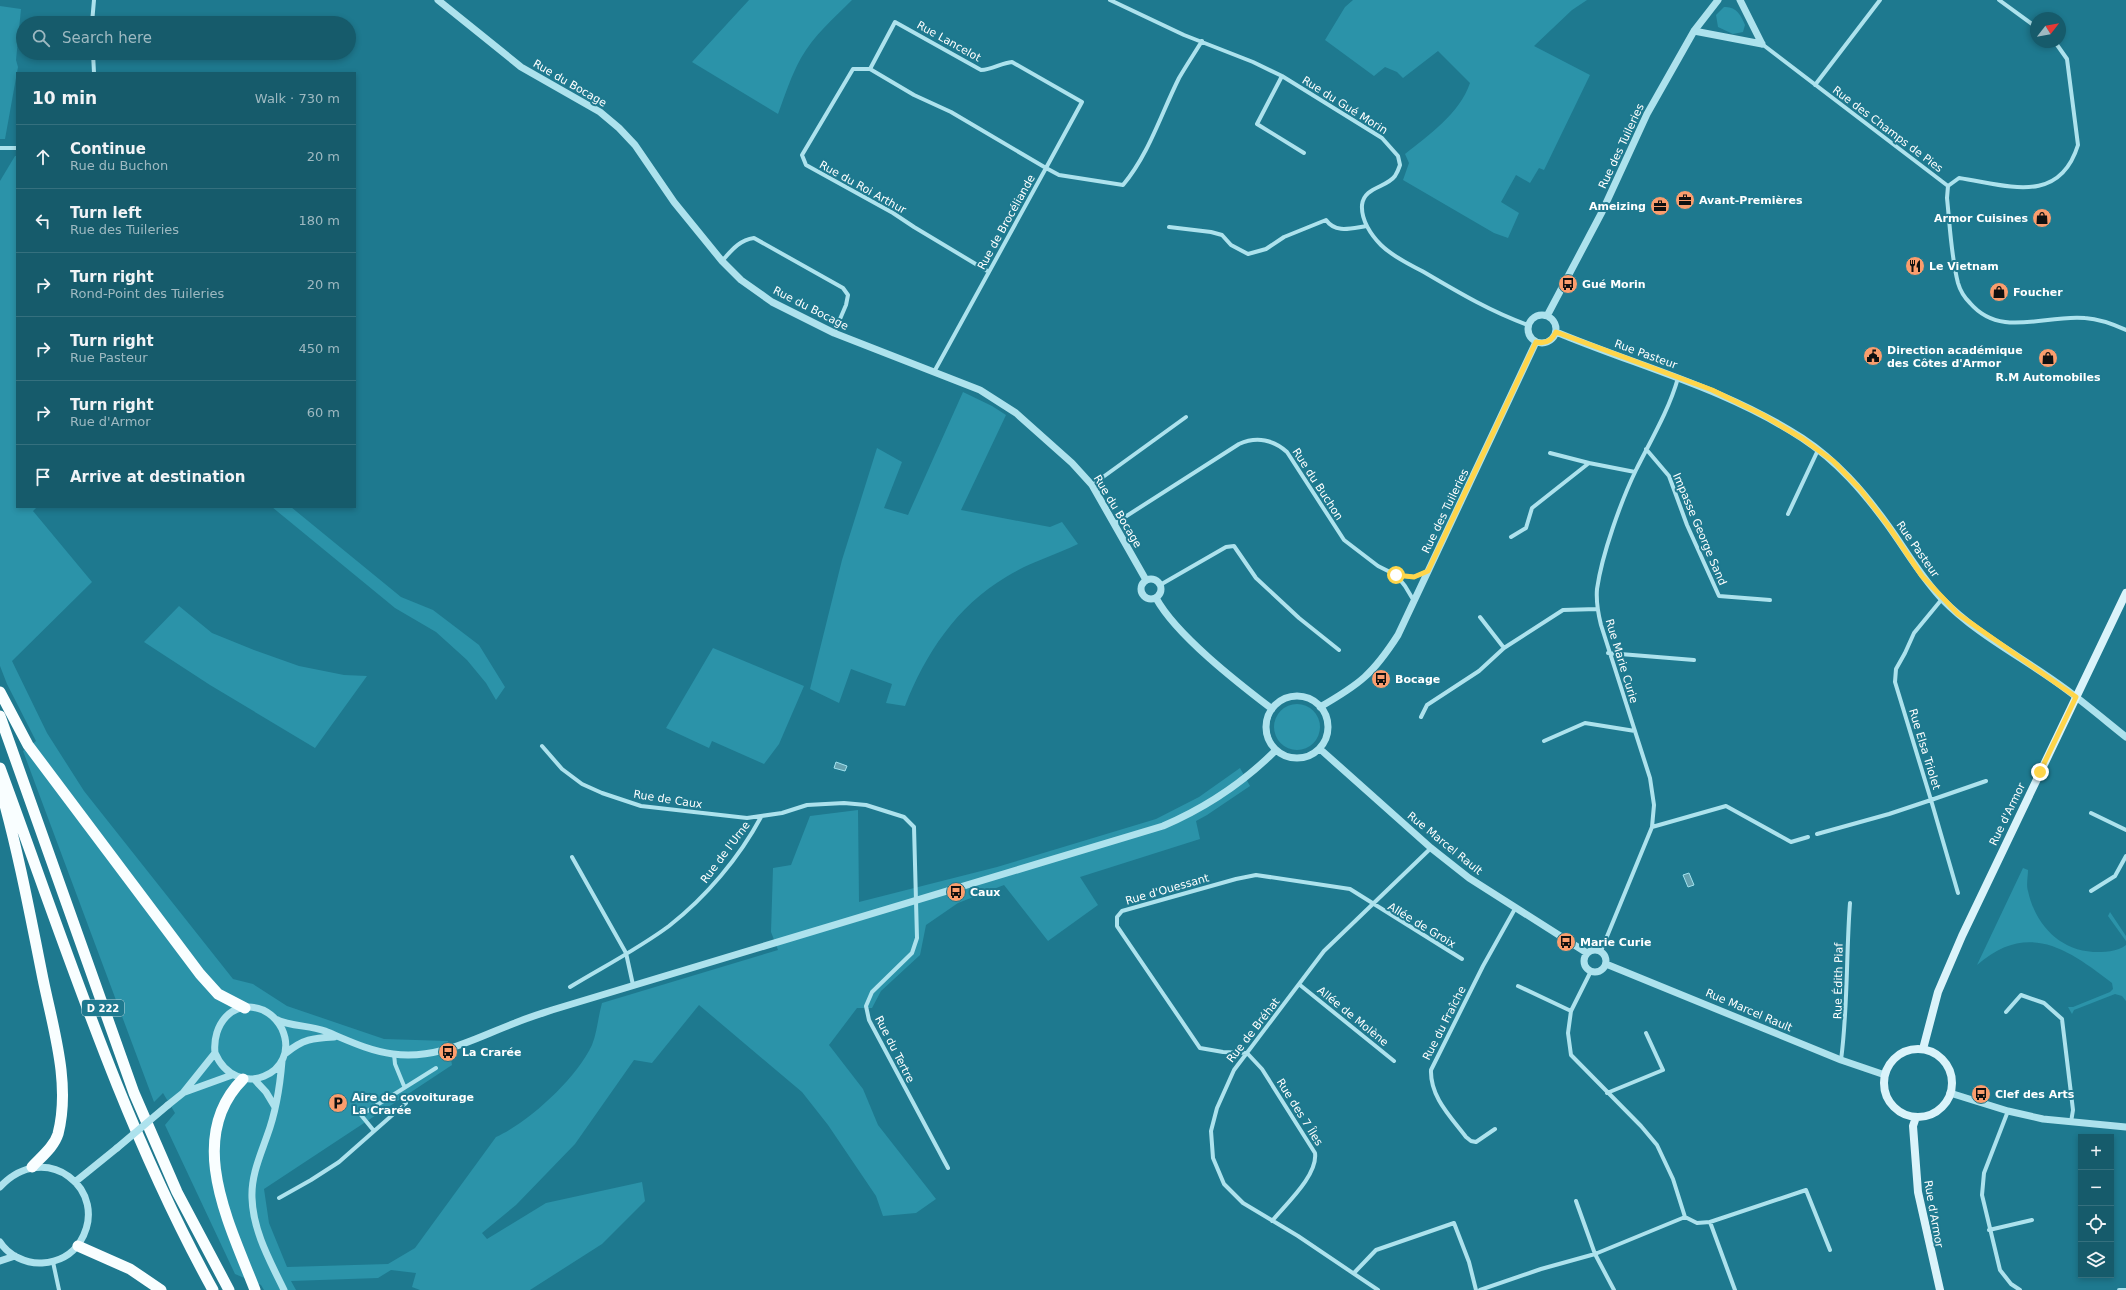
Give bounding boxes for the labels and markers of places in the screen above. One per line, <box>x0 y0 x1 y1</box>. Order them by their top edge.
office icon: Avant-Premières <box>1674 189 1696 211</box>
place label: Avant-Premières <box>1699 194 1803 207</box>
office icon: Ameizing <box>1649 195 1671 217</box>
place label: Ameizing <box>1589 200 1646 213</box>
shop icon: Armor Cuisines <box>2031 207 2053 229</box>
place label: Armor Cuisines <box>1934 212 2028 225</box>
restaurant icon: Le Vietnam <box>1904 255 1926 277</box>
place label: Le Vietnam <box>1929 260 1999 273</box>
bus stop icon: Gué Morin <box>1557 273 1579 295</box>
place label: Gué Morin <box>1582 278 1646 291</box>
shop icon: Foucher <box>1988 281 2010 303</box>
place label: Foucher <box>2013 286 2063 299</box>
place label: Direction académique des Côtes d'Armor <box>1887 344 2023 370</box>
public building icon: Direction académique des Côtes d'Armor <box>1862 345 1884 367</box>
shop icon: R.M Automobiles <box>2037 347 2059 369</box>
place label: R.M Automobiles <box>1995 371 2101 384</box>
bus stop icon: Bocage <box>1370 668 1392 690</box>
place label: Bocage <box>1395 673 1440 686</box>
bus stop icon: Caux <box>945 881 967 903</box>
place label: Caux <box>970 886 1000 899</box>
bus stop icon: Marie Curie <box>1555 931 1577 953</box>
place label: Marie Curie <box>1580 936 1651 949</box>
bus stop icon: La Crarée <box>437 1041 459 1063</box>
place label: La Crarée <box>462 1046 522 1059</box>
bus stop icon: Clef des Arts <box>1970 1083 1992 1105</box>
place label: Clef des Arts <box>1995 1088 2075 1101</box>
place label: Aire de covoiturage La Crarée <box>352 1091 474 1117</box>
parking icon: Aire de covoiturage La Crarée <box>327 1092 349 1114</box>

